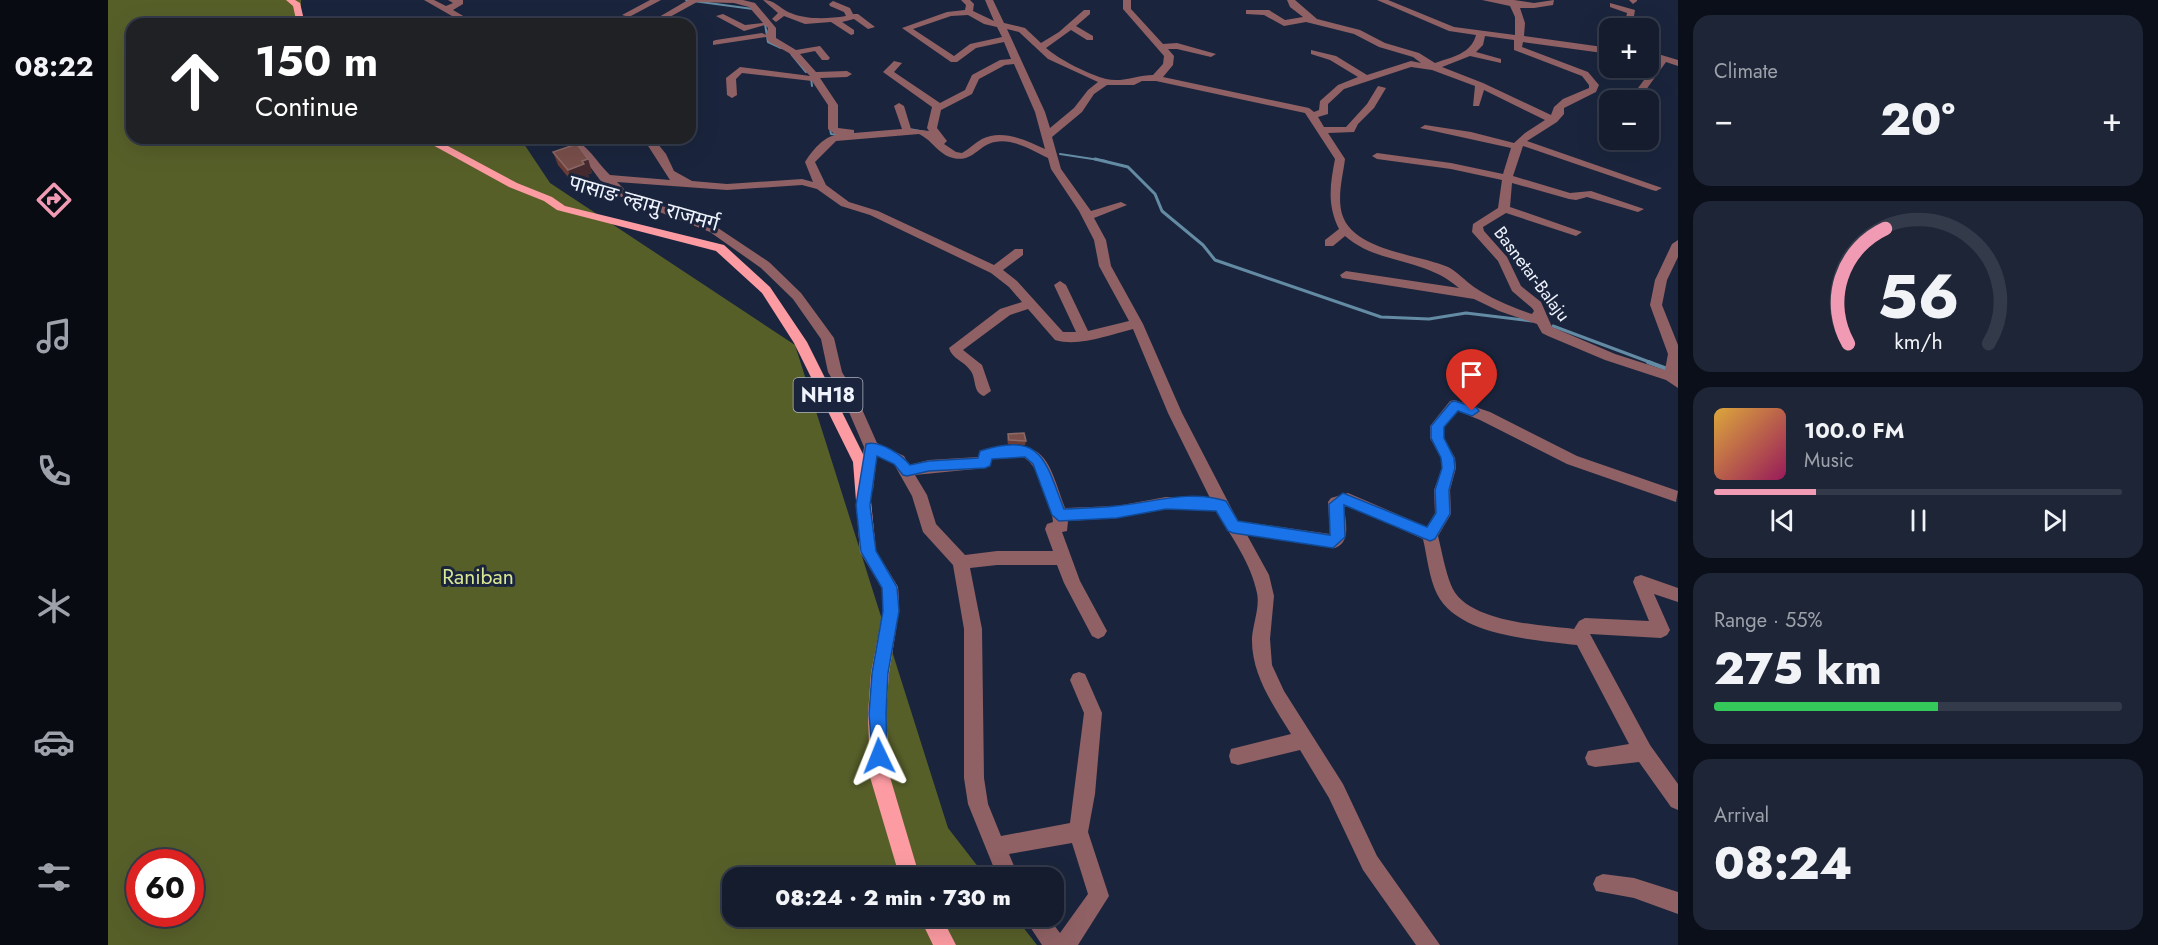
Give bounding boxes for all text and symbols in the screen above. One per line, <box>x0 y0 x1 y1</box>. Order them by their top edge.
map controls <box>1599 18 1659 150</box>
button: + <box>1599 18 1659 78</box>
text: 150 m <box>255 31 378 92</box>
icon: ahead <box>156 42 234 120</box>
text: 08:22 <box>15 47 93 86</box>
text: Climate <box>1714 57 1778 86</box>
text: Continue <box>255 87 358 126</box>
text: 20° <box>1880 87 1955 152</box>
button: − <box>1599 90 1659 150</box>
text: − <box>1714 96 1733 143</box>
text: + <box>2102 96 2122 143</box>
street label: पासाङ ल्हामु राजमर्ग <box>565 167 724 239</box>
icon: directions <box>33 179 75 221</box>
street label: Basnetar-Balaju <box>1488 221 1576 327</box>
text: 56 <box>1877 251 1959 341</box>
icon: music <box>33 315 75 357</box>
text: km/h <box>1894 326 1942 357</box>
pin <box>1446 349 1497 411</box>
icon: arrive <box>1455 358 1488 391</box>
road number: NH18 <box>794 378 862 412</box>
text: 100.0 FM <box>1804 414 1904 446</box>
text: Music <box>1804 446 1854 475</box>
icon: phone <box>33 450 75 492</box>
icon: previous <box>1766 504 1799 537</box>
icon: pause <box>1902 504 1935 537</box>
icon: next <box>2038 504 2071 537</box>
park label: Raniban <box>442 562 514 592</box>
icon: climate <box>33 585 75 627</box>
text: Range · 55% <box>1714 606 1823 635</box>
text: 275 km <box>1714 636 1882 701</box>
icon: car <box>33 721 75 763</box>
position arrow <box>847 724 911 788</box>
text: Arrival <box>1714 801 1769 830</box>
text: 08:24 <box>1714 831 1852 896</box>
speed limit sign: 60 <box>126 849 204 927</box>
icon: filters <box>33 856 75 898</box>
text: 08:24 · 2 min · 730 m <box>775 881 1011 913</box>

